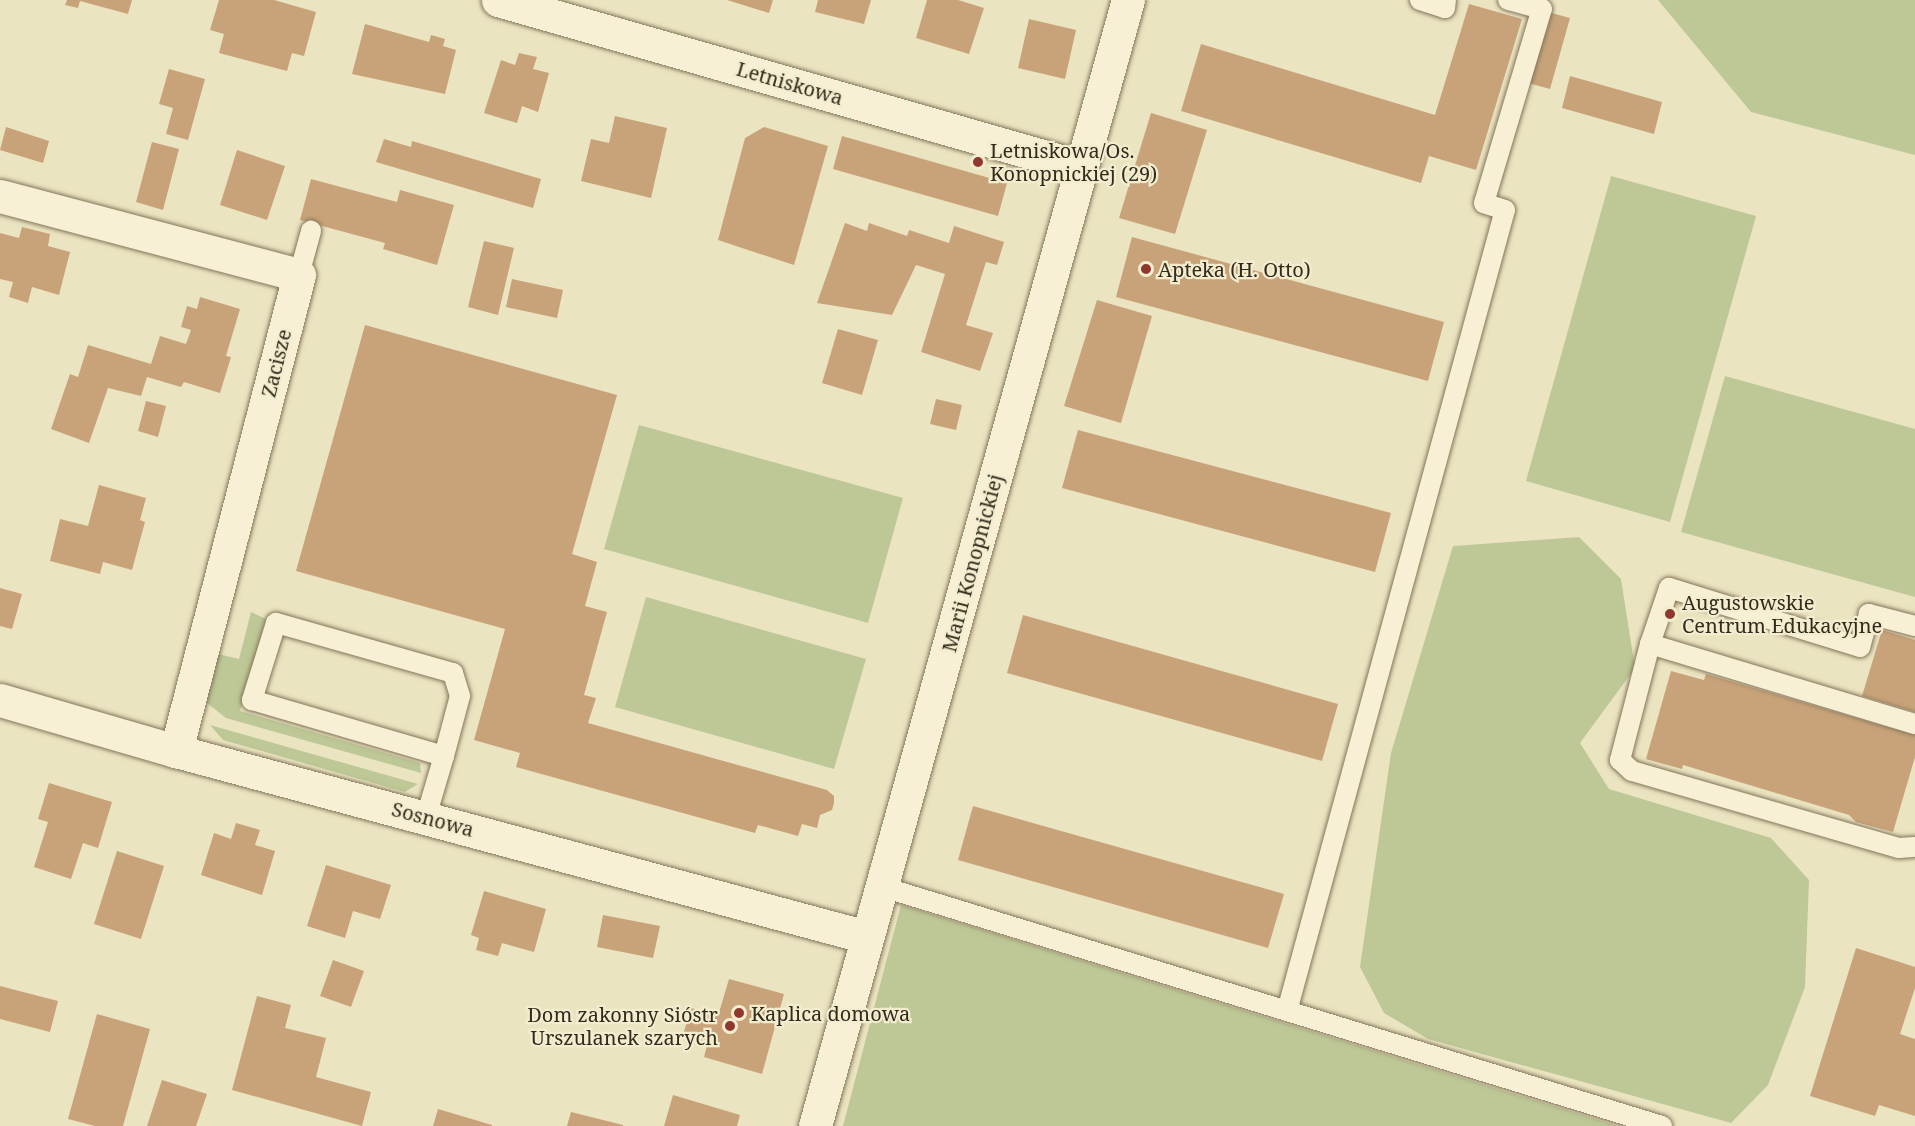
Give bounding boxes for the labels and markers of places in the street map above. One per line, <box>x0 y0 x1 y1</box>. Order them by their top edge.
place label: Letniskowa/Os. Konopnickiej (29) <box>990 138 1157 185</box>
marker: Letniskowa/Os. Konopnickiej (29) <box>971 155 985 169</box>
place label: Apteka (H. Otto) <box>1158 257 1311 281</box>
marker: Apteka (H. Otto) <box>1139 262 1153 276</box>
place label: Augustowskie Centrum Edukacyjne <box>1682 590 1882 637</box>
marker: Augustowskie Centrum Edukacyjne <box>1663 607 1677 621</box>
place label: Kaplica domowa <box>751 1001 910 1025</box>
place label: Dom zakonny Sióstr Urszulanek szarych <box>527 1002 718 1049</box>
marker: Kaplica domowa <box>732 1006 746 1020</box>
marker: Dom zakonny Sióstr Urszulanek szarych <box>723 1019 737 1033</box>

